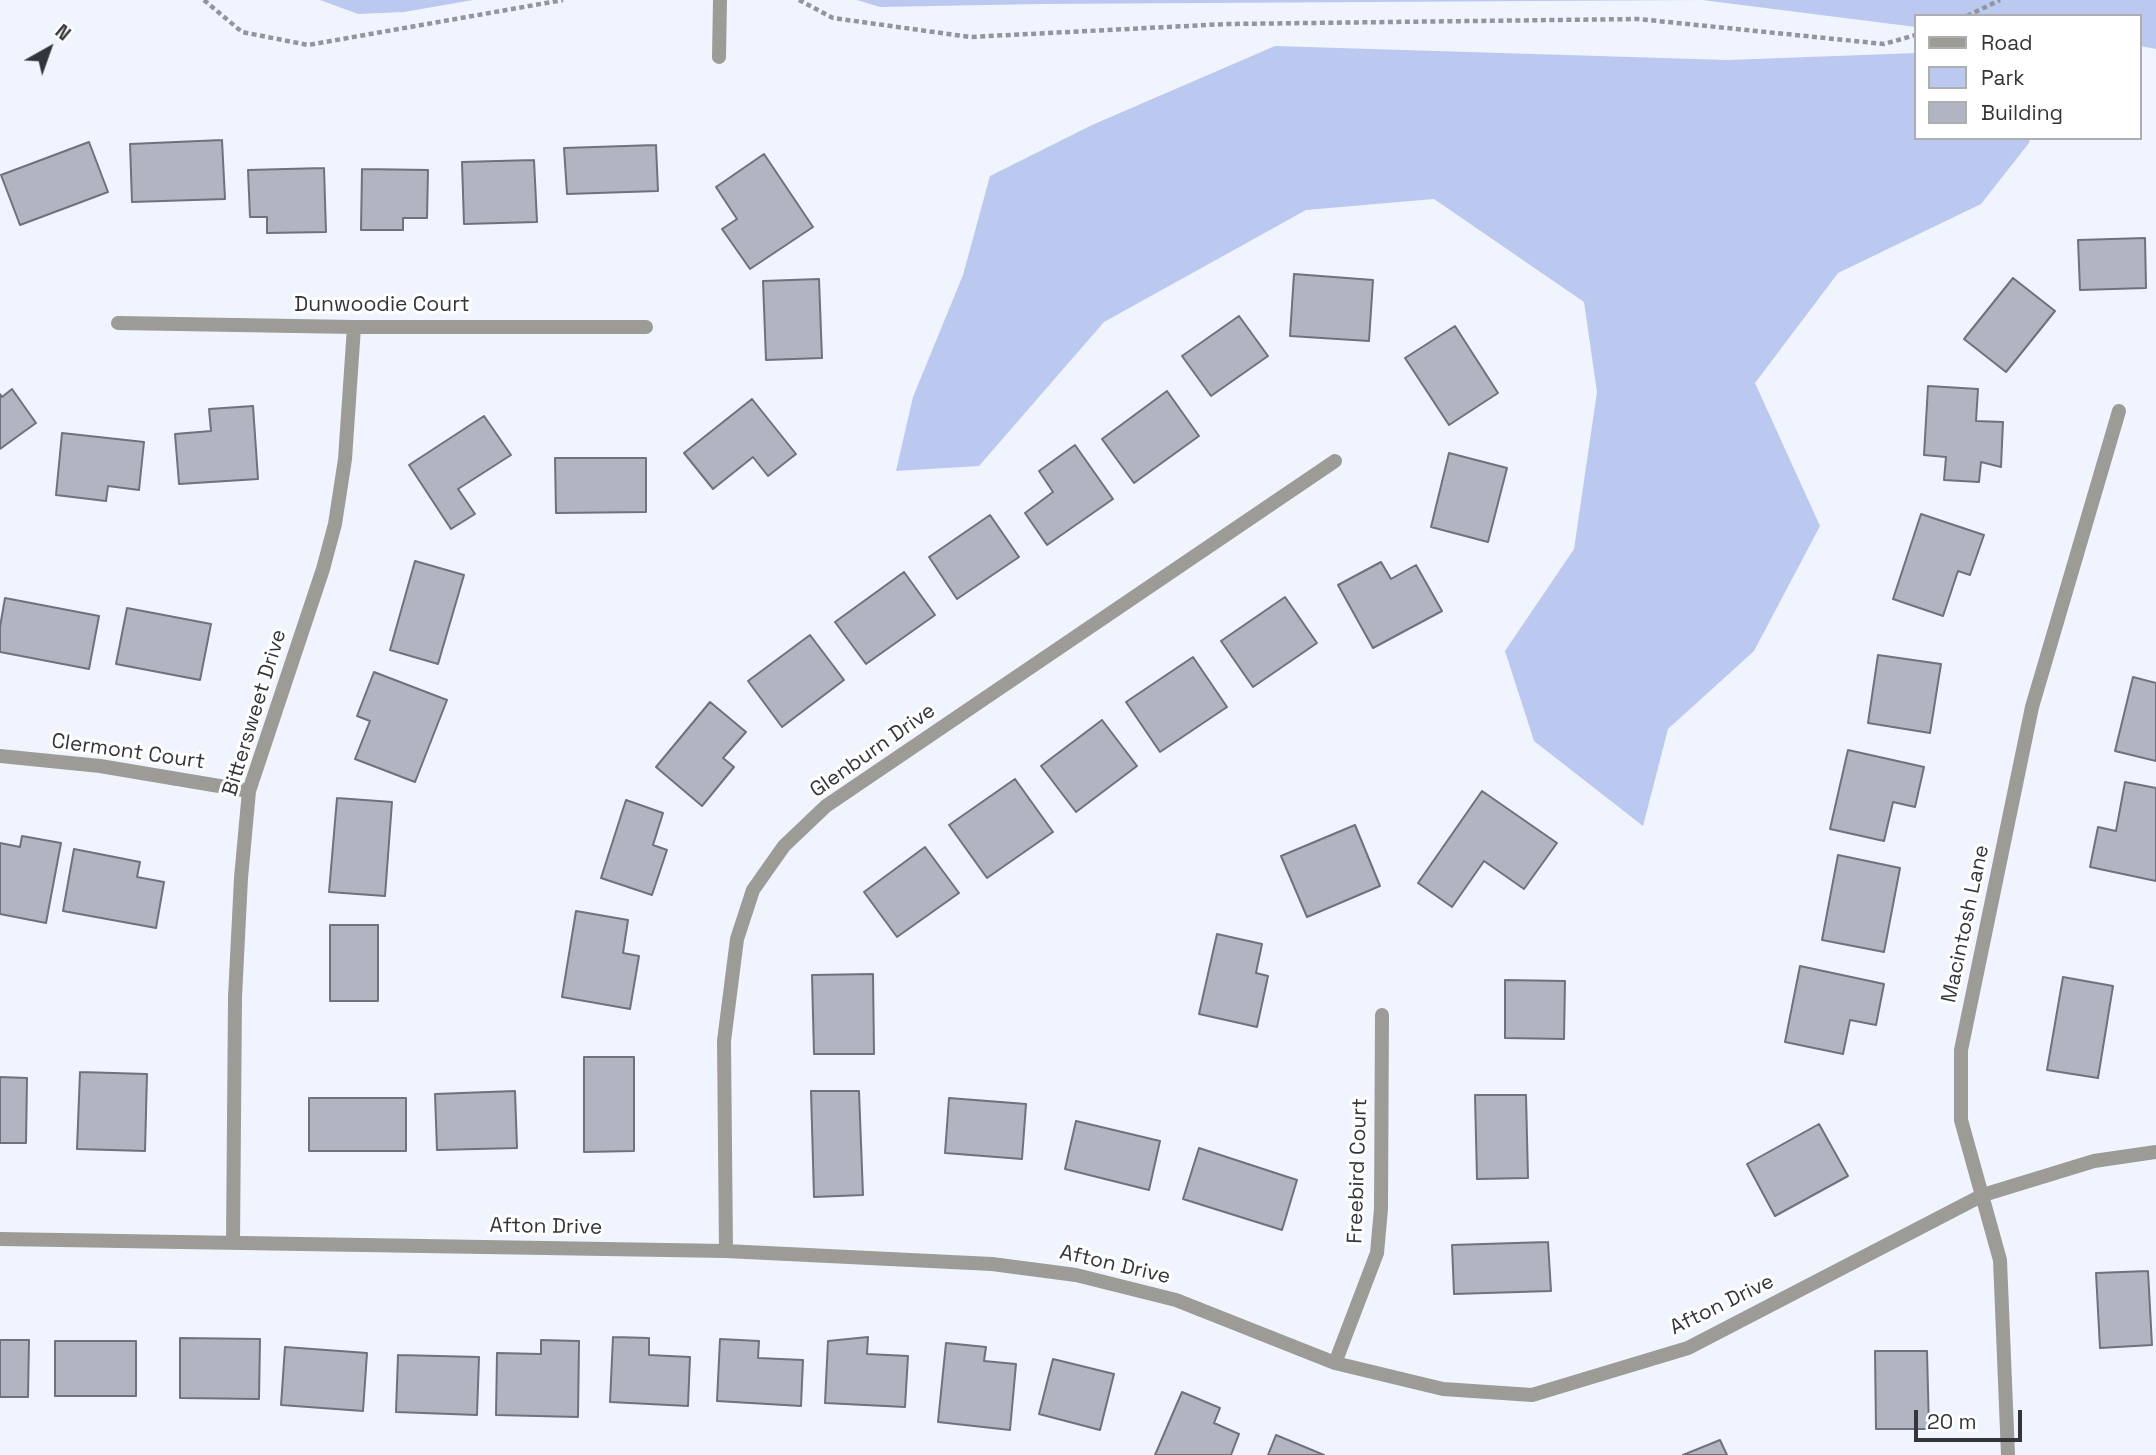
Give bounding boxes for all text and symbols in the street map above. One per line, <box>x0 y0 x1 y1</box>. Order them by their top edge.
north arrow <box>14 14 84 84</box>
legend <box>1914 14 2142 140</box>
text: N <box>50 19 76 46</box>
text: Road <box>1981 29 2033 56</box>
text: Park <box>1981 64 2025 91</box>
text: Building <box>1981 99 2063 126</box>
street label: Dunwoodie Court <box>294 292 470 318</box>
street label: Bittersweet Drive <box>218 627 292 799</box>
street label: Glenburn Drive <box>805 698 941 804</box>
street label: Clermont Court <box>50 729 206 775</box>
street label: Macintosh Lane <box>1937 843 1995 1005</box>
street label: Freebird Court <box>1343 1098 1373 1244</box>
street label: Afton Drive <box>489 1213 603 1241</box>
street label: Afton Drive <box>1057 1240 1173 1290</box>
street label: Afton Drive <box>1666 1269 1778 1341</box>
scale bar <box>1918 1396 2026 1440</box>
text: 20 m <box>1927 1408 1977 1435</box>

